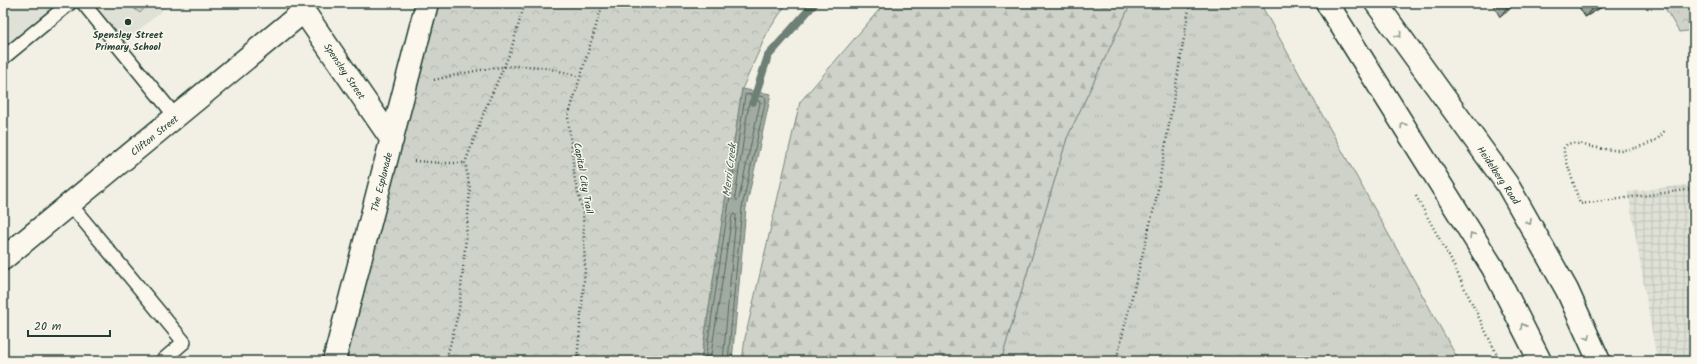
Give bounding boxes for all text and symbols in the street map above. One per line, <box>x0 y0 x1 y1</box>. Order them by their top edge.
marker: Spensley Street Primary School <box>123 17 133 27</box>
place label: Spensley Street Primary School <box>93 27 164 55</box>
one-way arrow <box>1394 30 1401 37</box>
street label: Spensley Street <box>319 40 369 103</box>
street label: Clifton Street <box>127 111 182 160</box>
one-way arrow <box>1400 122 1408 129</box>
street label: Capital City Trail <box>569 141 597 216</box>
water label: Merri Creek <box>718 141 742 198</box>
street label: Heidelberg Road <box>1473 143 1524 209</box>
street label: The Esplanade <box>367 150 397 214</box>
one-way arrow <box>1524 218 1531 225</box>
one-way arrow <box>1469 232 1477 239</box>
scale bar <box>28 312 110 338</box>
text: 20 m <box>34 317 62 336</box>
one-way arrow <box>1520 323 1527 331</box>
one-way arrow <box>1584 334 1592 341</box>

